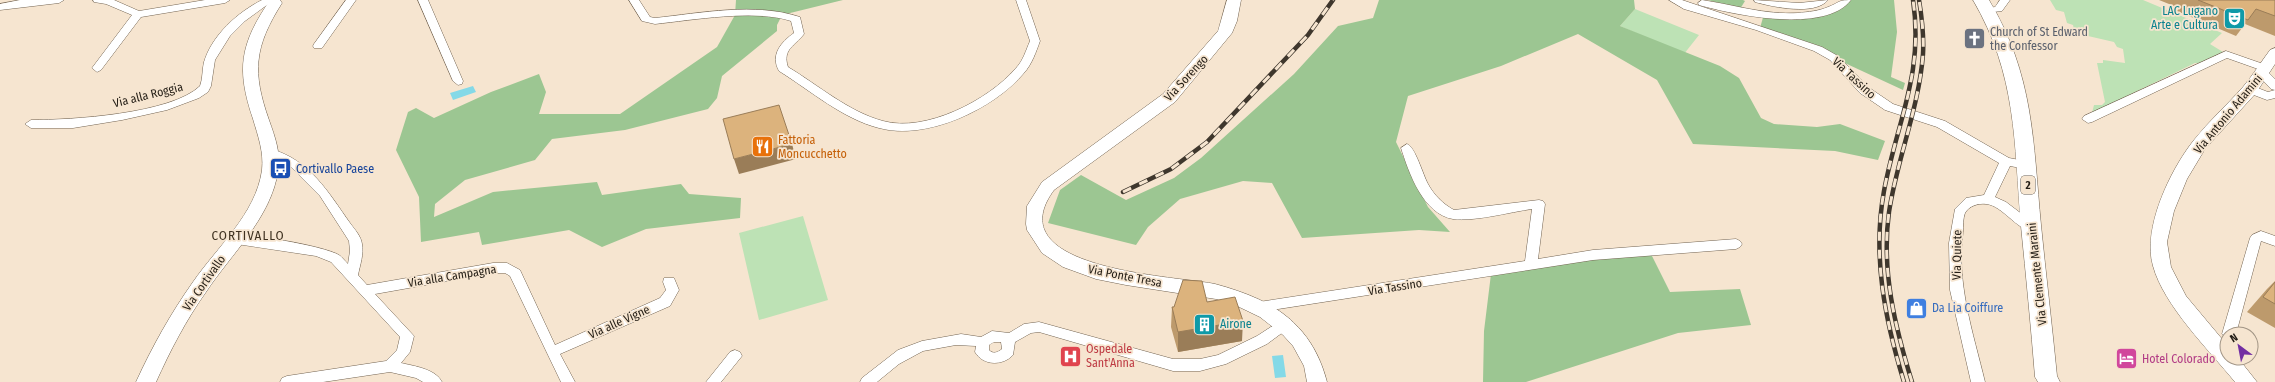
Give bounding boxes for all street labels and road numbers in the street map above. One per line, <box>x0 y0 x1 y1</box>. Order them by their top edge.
street label: Via Sorengo <box>1161 52 1211 104</box>
street label: Via Tassino <box>1829 54 1879 102</box>
street label: Via Antonio Adamini <box>2191 71 2265 157</box>
street label: Via alla Roggia <box>112 80 184 110</box>
road number: 2 <box>2021 176 2035 194</box>
street label: Via Clemente Maraini <box>2025 222 2049 326</box>
street label: Via Quiete <box>1950 230 1964 280</box>
street label: Via Cortivallo <box>180 252 228 314</box>
street label: Via alla Campagna <box>407 262 497 290</box>
street label: Via Ponte Tresa <box>1087 262 1163 290</box>
street label: Via Tassino <box>1367 276 1423 298</box>
street label: Via alle Vigne <box>586 302 652 342</box>

